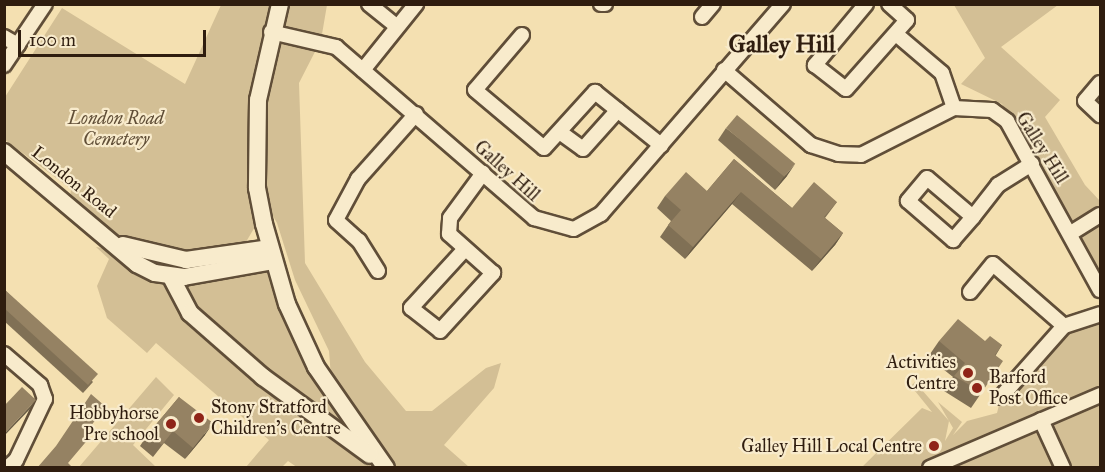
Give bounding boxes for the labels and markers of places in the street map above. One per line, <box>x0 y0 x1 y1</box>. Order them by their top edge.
place label: Activities Centre <box>886 352 956 394</box>
marker: Activities Centre <box>961 366 975 380</box>
place label: Barford Post Office <box>989 367 1068 410</box>
marker: Barford Post Office <box>970 381 984 395</box>
place label: Stony Stratford Children’s Centre <box>211 397 341 440</box>
place label: Hobbyhorse Pre school <box>69 403 159 446</box>
marker: Stony Stratford Children’s Centre <box>192 411 206 425</box>
marker: Hobbyhorse Pre school <box>164 417 178 431</box>
place label: Galley Hill Local Centre <box>741 435 922 457</box>
marker: Galley Hill Local Centre <box>927 439 941 453</box>

